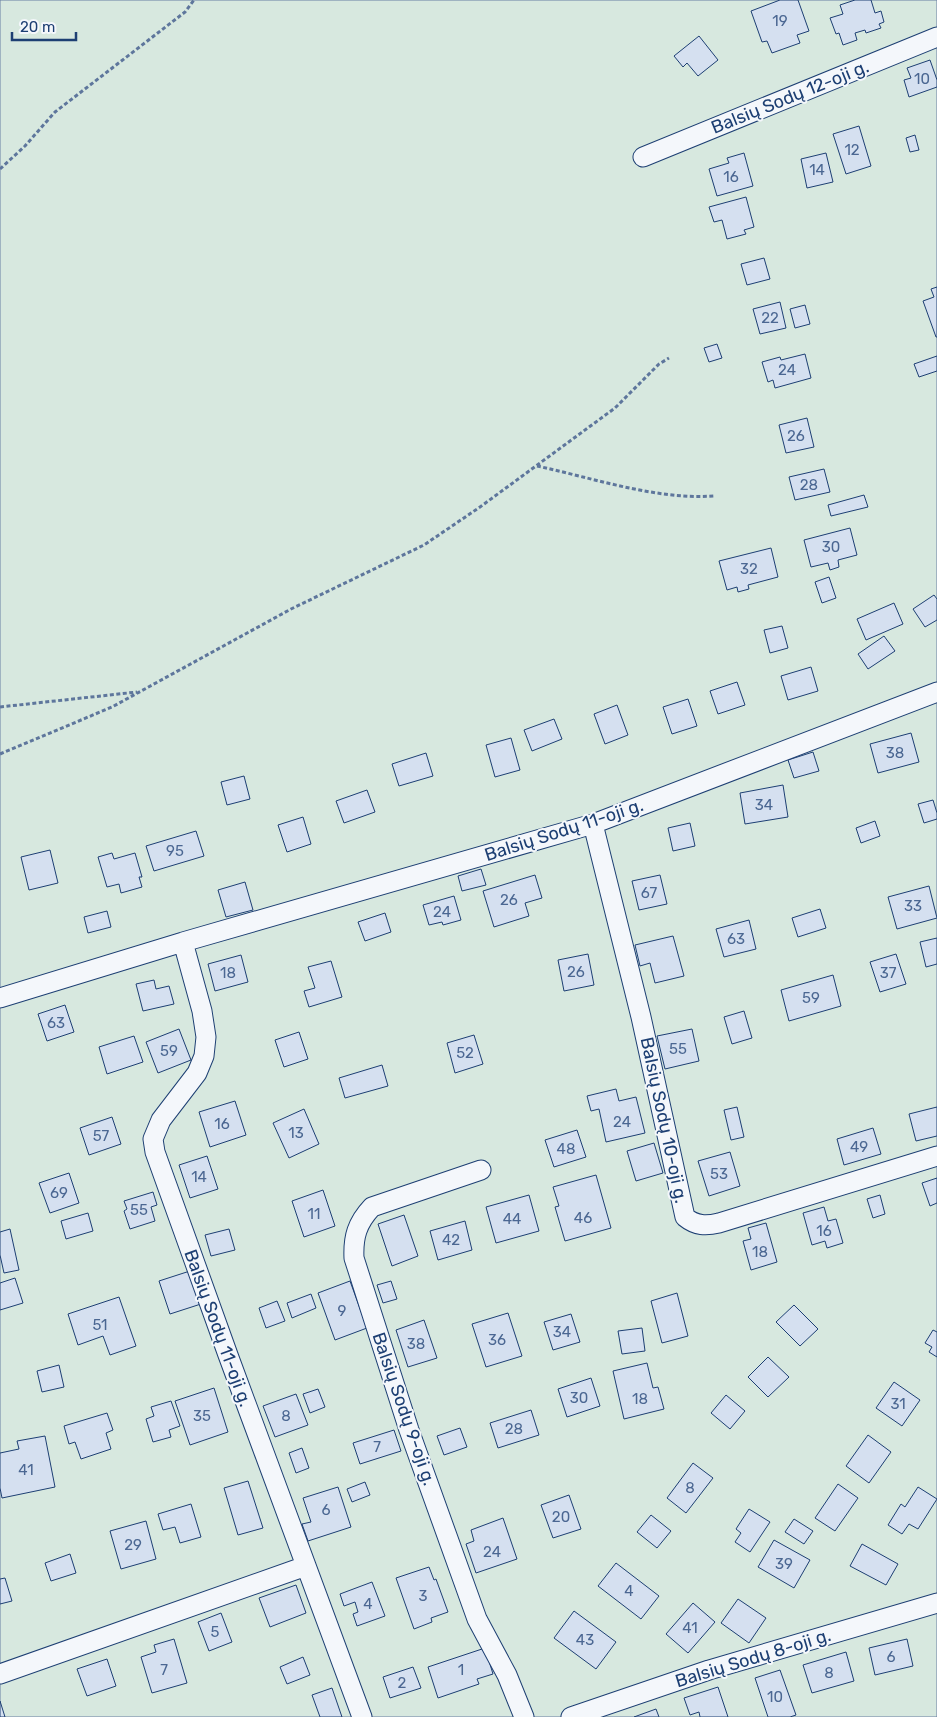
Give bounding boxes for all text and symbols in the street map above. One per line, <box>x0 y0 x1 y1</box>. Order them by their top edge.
scale bar <box>12 10 76 42</box>
house number: 19 <box>772 12 788 30</box>
text: 20 m <box>20 18 55 36</box>
street label: Balsių Sodų 12-oji g. <box>708 55 872 139</box>
house number: 10 <box>914 70 930 88</box>
house number: 12 <box>844 141 860 159</box>
house number: 14 <box>809 161 825 179</box>
house number: 16 <box>723 168 739 186</box>
house number: 22 <box>761 309 779 327</box>
house number: 24 <box>778 361 796 379</box>
house number: 26 <box>787 427 805 445</box>
house number: 28 <box>800 476 818 494</box>
house number: 30 <box>822 538 840 556</box>
house number: 32 <box>740 560 758 578</box>
house number: 38 <box>886 744 904 762</box>
street label: Balsių Sodų 11-oji g. <box>482 794 646 866</box>
house number: 34 <box>755 796 773 814</box>
house number: 95 <box>166 842 184 860</box>
house number: 67 <box>641 884 657 902</box>
house number: 26 <box>500 891 518 909</box>
house number: 33 <box>904 897 922 915</box>
house number: 24 <box>433 903 451 921</box>
house number: 63 <box>727 930 745 948</box>
house number: 26 <box>567 963 585 981</box>
house number: 18 <box>220 964 236 982</box>
house number: 37 <box>880 964 897 982</box>
house number: 59 <box>802 989 820 1007</box>
house number: 63 <box>47 1014 65 1032</box>
street label: Balsių Sodų 10-oji g. <box>636 1035 692 1205</box>
house number: 55 <box>669 1040 687 1058</box>
house number: 59 <box>160 1042 178 1060</box>
house number: 52 <box>456 1044 474 1062</box>
house number: 24 <box>613 1113 631 1131</box>
house number: 16 <box>214 1115 230 1133</box>
house number: 13 <box>288 1124 304 1142</box>
house number: 57 <box>93 1127 110 1145</box>
house number: 49 <box>850 1138 868 1156</box>
house number: 48 <box>557 1140 575 1158</box>
house number: 53 <box>710 1165 728 1183</box>
house number: 14 <box>191 1168 207 1186</box>
house number: 69 <box>50 1184 68 1202</box>
house number: 55 <box>130 1201 148 1219</box>
house number: 11 <box>308 1205 320 1223</box>
house number: 46 <box>574 1209 592 1227</box>
house number: 44 <box>503 1210 521 1228</box>
house number: 16 <box>816 1222 832 1240</box>
house number: 42 <box>442 1231 460 1249</box>
house number: 18 <box>752 1243 768 1261</box>
street label: Balsių Sodų 11-oji g. <box>179 1246 257 1410</box>
house number: 9 <box>338 1302 347 1320</box>
house number: 51 <box>92 1316 108 1334</box>
house number: 34 <box>553 1323 571 1341</box>
street label: Balsių Sodų 9-oji g. <box>367 1329 441 1489</box>
house number: 36 <box>488 1331 506 1349</box>
house number: 38 <box>407 1335 425 1353</box>
house number: 30 <box>570 1389 588 1407</box>
house number: 18 <box>632 1390 648 1408</box>
house number: 31 <box>890 1395 906 1413</box>
house number: 35 <box>193 1407 211 1425</box>
house number: 8 <box>281 1407 291 1425</box>
house number: 28 <box>505 1420 523 1438</box>
house number: 7 <box>373 1438 381 1456</box>
house number: 41 <box>18 1461 34 1479</box>
house number: 8 <box>685 1479 695 1497</box>
house number: 6 <box>321 1501 331 1519</box>
house number: 20 <box>552 1508 570 1526</box>
house number: 29 <box>124 1536 142 1554</box>
house number: 24 <box>483 1543 501 1561</box>
house number: 39 <box>775 1555 793 1573</box>
house number: 4 <box>624 1582 634 1600</box>
house number: 3 <box>418 1587 428 1605</box>
house number: 4 <box>363 1595 373 1613</box>
house number: 41 <box>682 1619 698 1637</box>
house number: 5 <box>211 1623 220 1641</box>
street label: Balsių Sodų 8-oji g. <box>673 1624 833 1692</box>
house number: 43 <box>576 1631 594 1649</box>
house number: 6 <box>886 1648 896 1666</box>
house number: 7 <box>160 1661 168 1679</box>
house number: 1 <box>458 1661 464 1679</box>
house number: 8 <box>824 1664 834 1682</box>
house number: 2 <box>398 1674 407 1692</box>
house number: 10 <box>767 1688 783 1706</box>

